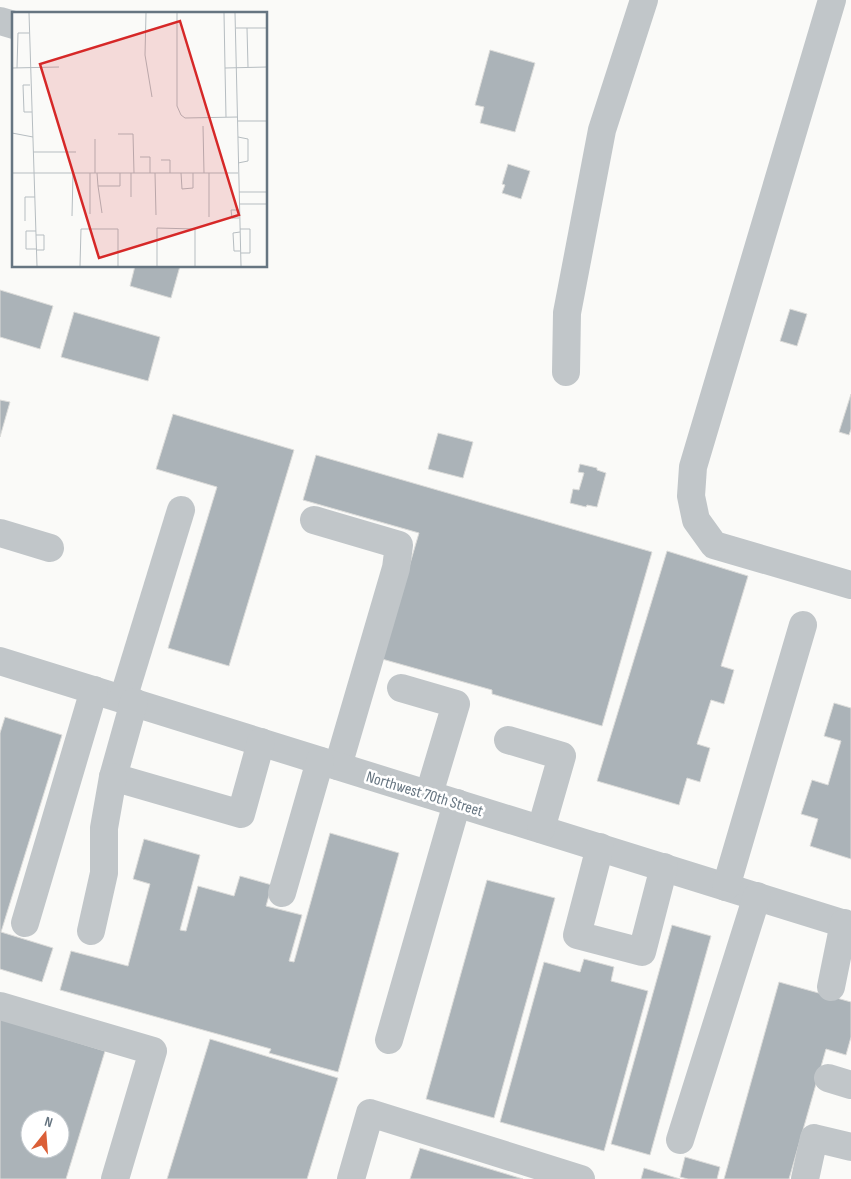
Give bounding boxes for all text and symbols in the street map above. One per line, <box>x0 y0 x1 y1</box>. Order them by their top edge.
inset map <box>12 12 268 268</box>
street label: Northwest 70th Street <box>364 768 485 821</box>
north arrow <box>20 1109 70 1159</box>
text: N <box>43 1113 55 1131</box>

